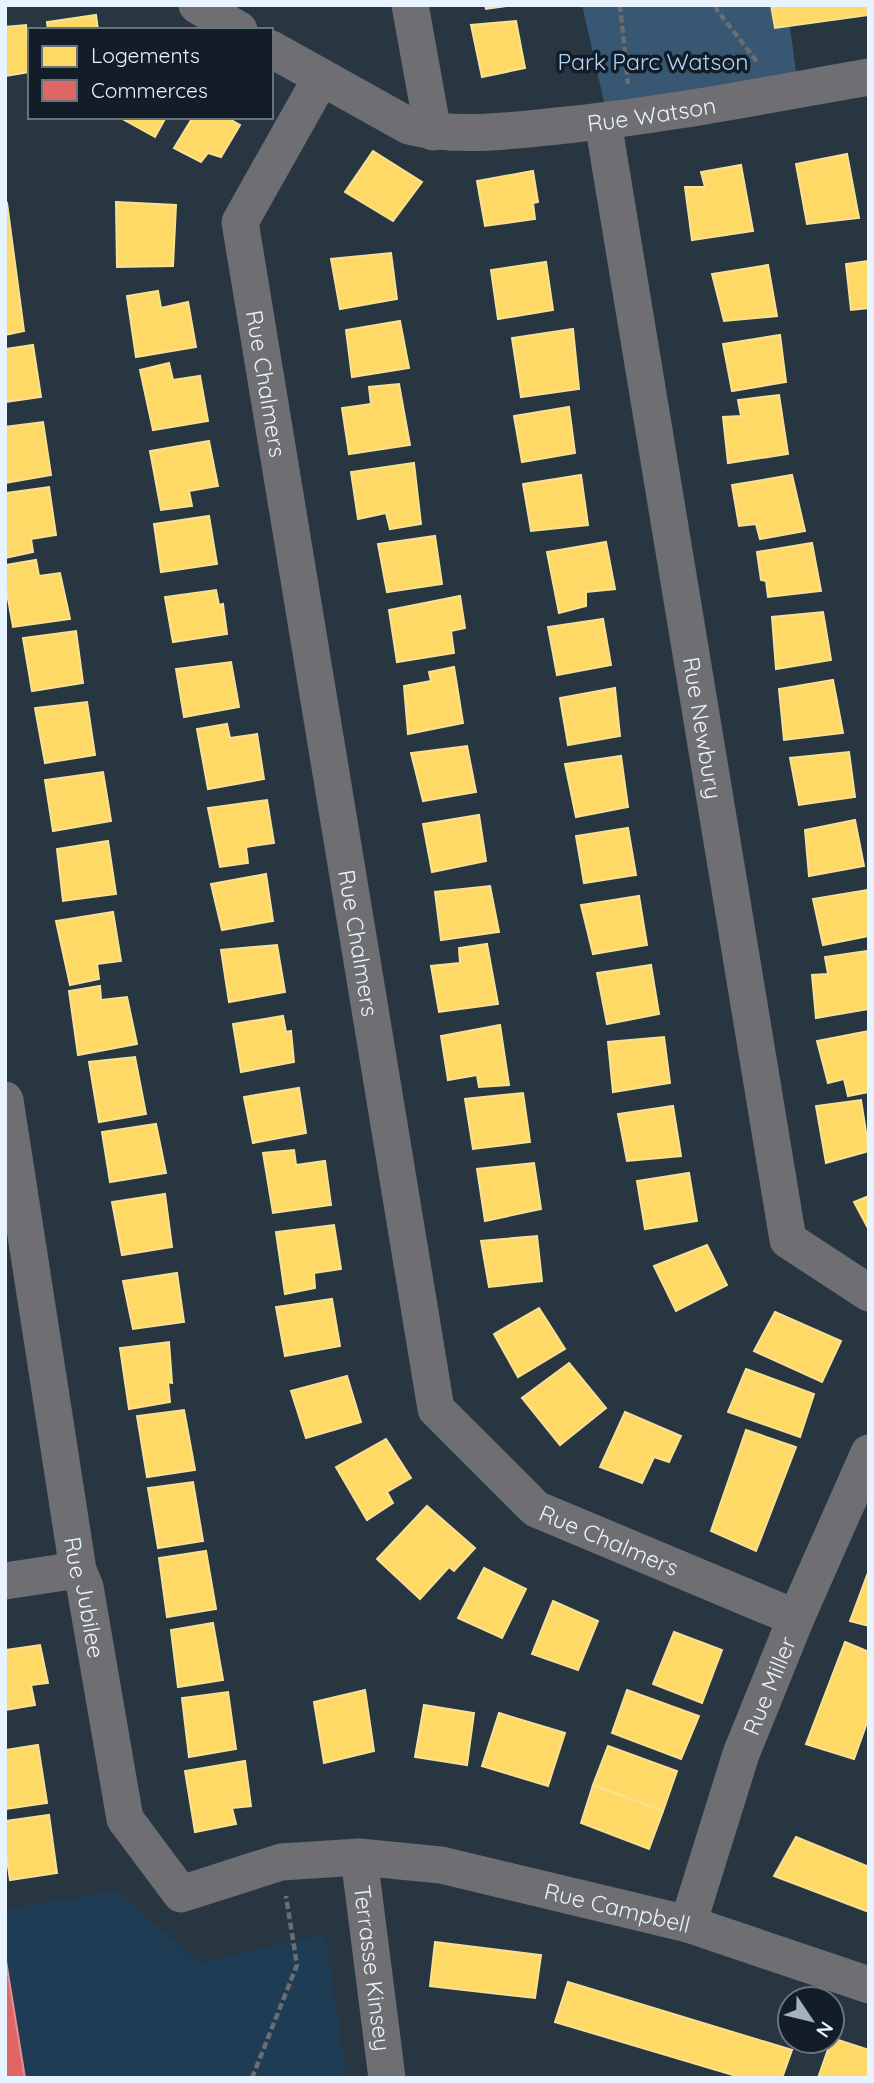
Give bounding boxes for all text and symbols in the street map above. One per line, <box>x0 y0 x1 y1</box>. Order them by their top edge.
legend <box>28 28 273 119</box>
text: Logements <box>91 42 200 68</box>
park label: Park Parc Watson <box>557 47 749 76</box>
text: Commerces <box>91 77 208 103</box>
street label: Rue Watson <box>585 90 718 137</box>
street label: Rue Chalmers <box>240 308 293 459</box>
street label: Rue Newbury <box>677 655 729 801</box>
street label: Rue Chalmers <box>333 867 385 1019</box>
street label: Rue Chalmers <box>535 1498 683 1582</box>
street label: Rue Jubilee <box>59 1535 111 1660</box>
street label: Rue Miller <box>736 1632 802 1739</box>
street label: Rue Campbell <box>542 1876 693 1939</box>
street label: Terrasse Kinsey <box>348 1883 398 2053</box>
north arrow <box>776 1985 846 2055</box>
text: N <box>811 2017 839 2042</box>

